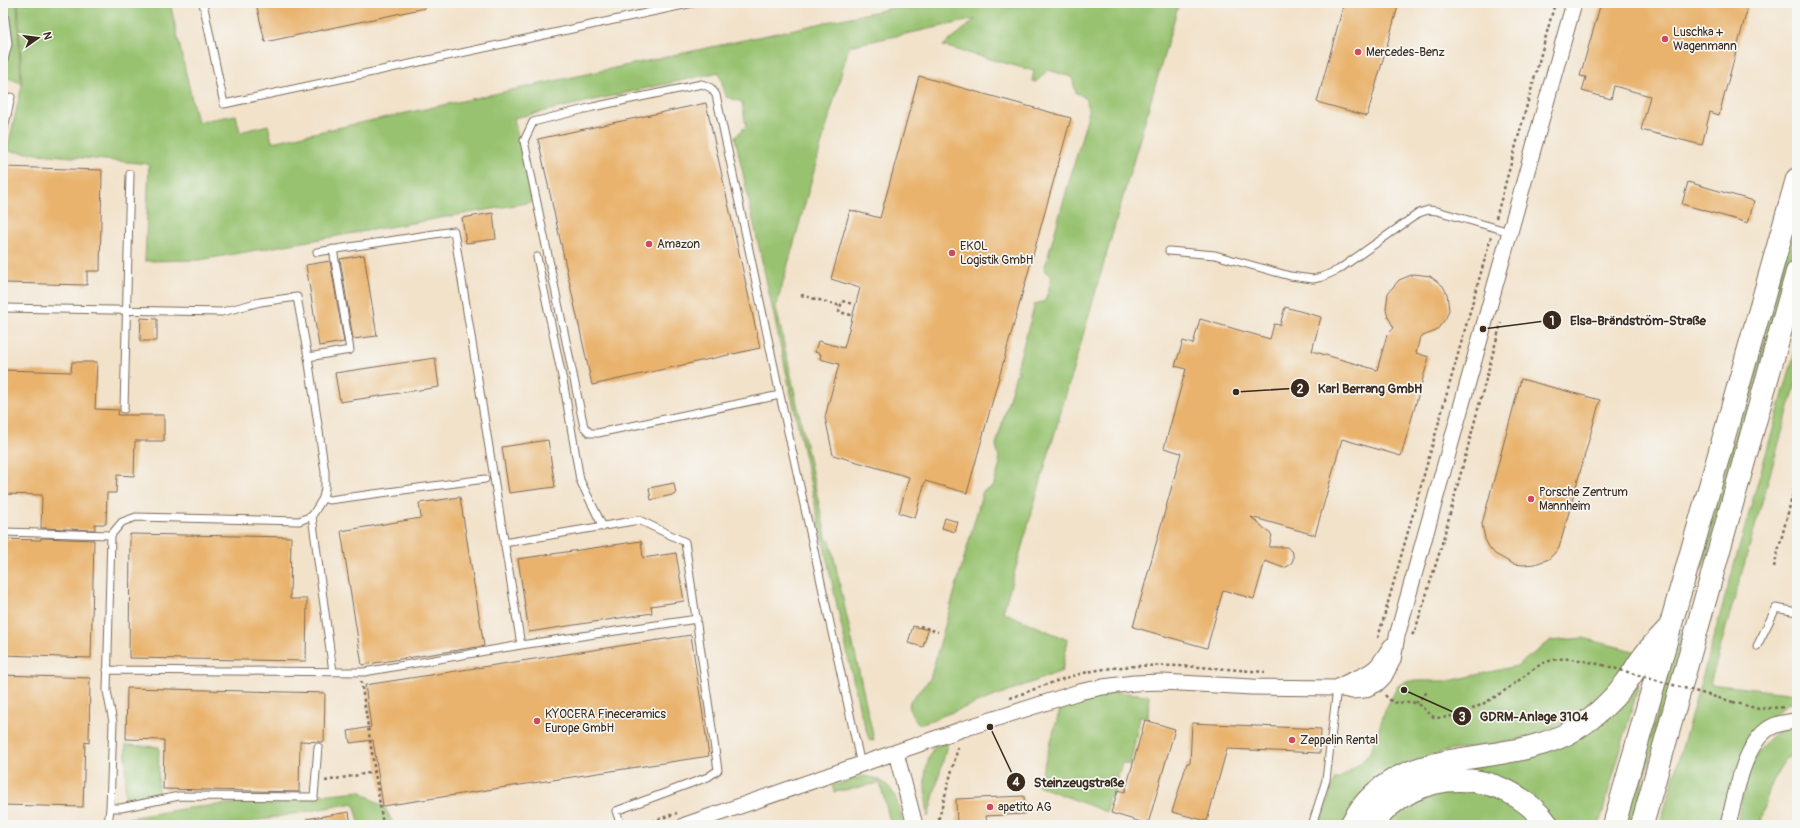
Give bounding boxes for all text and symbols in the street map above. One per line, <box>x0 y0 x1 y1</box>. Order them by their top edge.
north arrow <box>18 18 58 58</box>
place label: Luschka + Wagenmann <box>1673 25 1737 54</box>
text: N <box>40 31 55 41</box>
marker: Luschka + Wagenmann <box>1660 34 1670 44</box>
place label: Mercedes-Benz <box>1366 45 1445 60</box>
marker: Mercedes-Benz <box>1353 47 1363 57</box>
place label: Amazon <box>657 237 700 252</box>
marker: Amazon <box>644 239 654 249</box>
place label: EKOL Logistik GmbH <box>960 239 1034 268</box>
marker: EKOL Logistik GmbH <box>947 248 957 258</box>
callout: Elsa-Brändström-Straße <box>1542 308 1714 333</box>
text: Elsa-Brändström-Straße <box>1570 313 1707 329</box>
text: 1 <box>1550 314 1554 329</box>
callout: Karl Berrang GmbH <box>1290 376 1430 401</box>
text: Karl Berrang GmbH <box>1318 381 1422 397</box>
text: 2 <box>1297 382 1304 397</box>
place label: Porsche Zentrum Mannheim <box>1539 485 1628 514</box>
marker: Porsche Zentrum Mannheim <box>1526 494 1536 504</box>
callout: GDRM-Anlage 3104 <box>1452 704 1597 729</box>
place label: KYOCERA Fineceramics Europe GmbH <box>545 707 667 736</box>
text: GDRM-Anlage 3104 <box>1480 709 1589 725</box>
text: 3 <box>1459 710 1466 725</box>
marker: KYOCERA Fineceramics Europe GmbH <box>532 716 542 726</box>
place label: Zeppelin Rental <box>1300 733 1378 748</box>
marker: Zeppelin Rental <box>1287 735 1297 745</box>
callout: Steinzeugstraße <box>1006 770 1132 795</box>
text: 4 <box>1012 775 1020 790</box>
text: Steinzeugstraße <box>1034 775 1125 791</box>
place label: apetito AG <box>998 800 1052 815</box>
marker: apetito AG <box>985 802 995 812</box>

